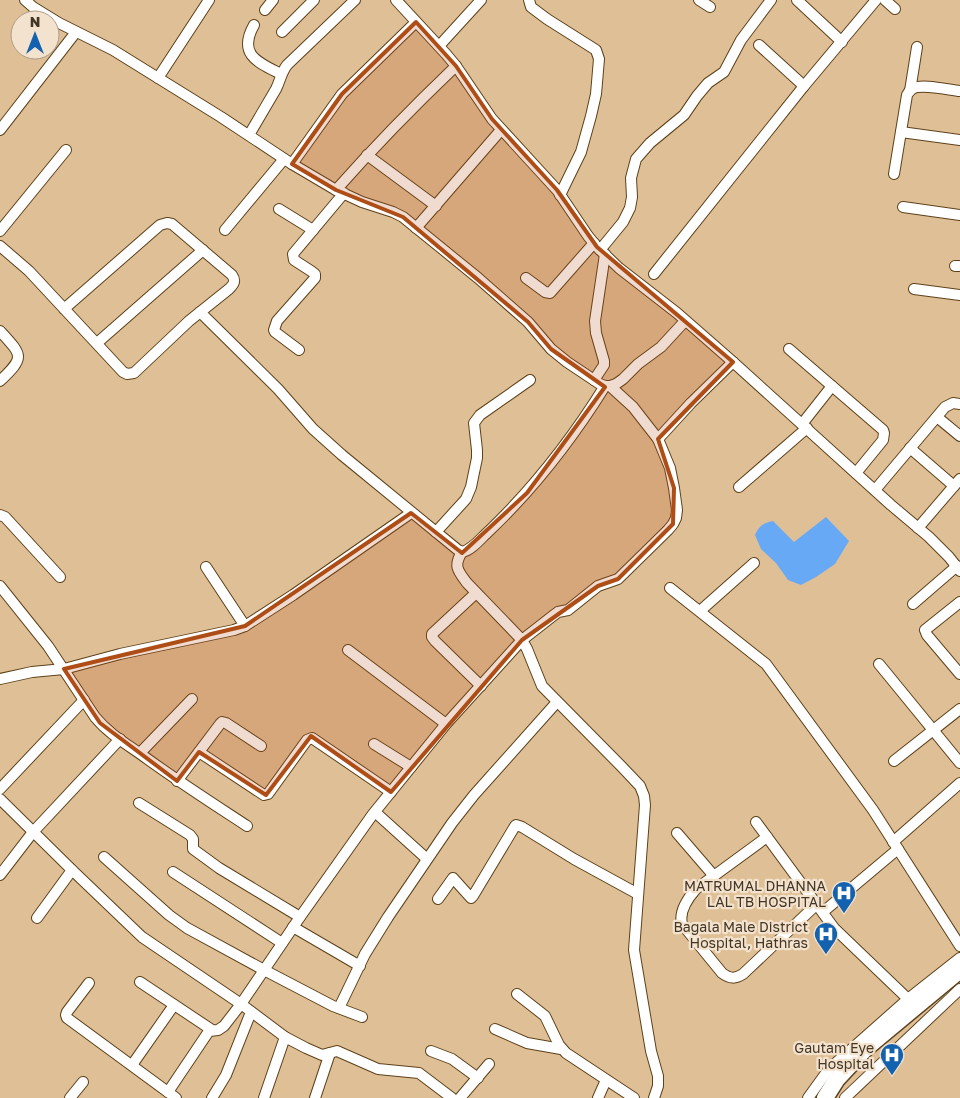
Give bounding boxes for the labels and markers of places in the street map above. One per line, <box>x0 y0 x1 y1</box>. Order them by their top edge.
place label: MATRUMAL DHANNA LAL TB HOSPITAL <box>684 877 827 910</box>
hospital icon: MATRUMAL DHANNA LAL TB HOSPITAL <box>831 880 857 914</box>
place label: Bagala Male District Hospital, Hathras <box>673 918 808 951</box>
hospital icon: Bagala Male District Hospital, Hathras <box>813 921 839 955</box>
place label: Gautam Eye Hospital <box>794 1039 874 1072</box>
hospital icon: Gautam Eye Hospital <box>879 1042 905 1076</box>

